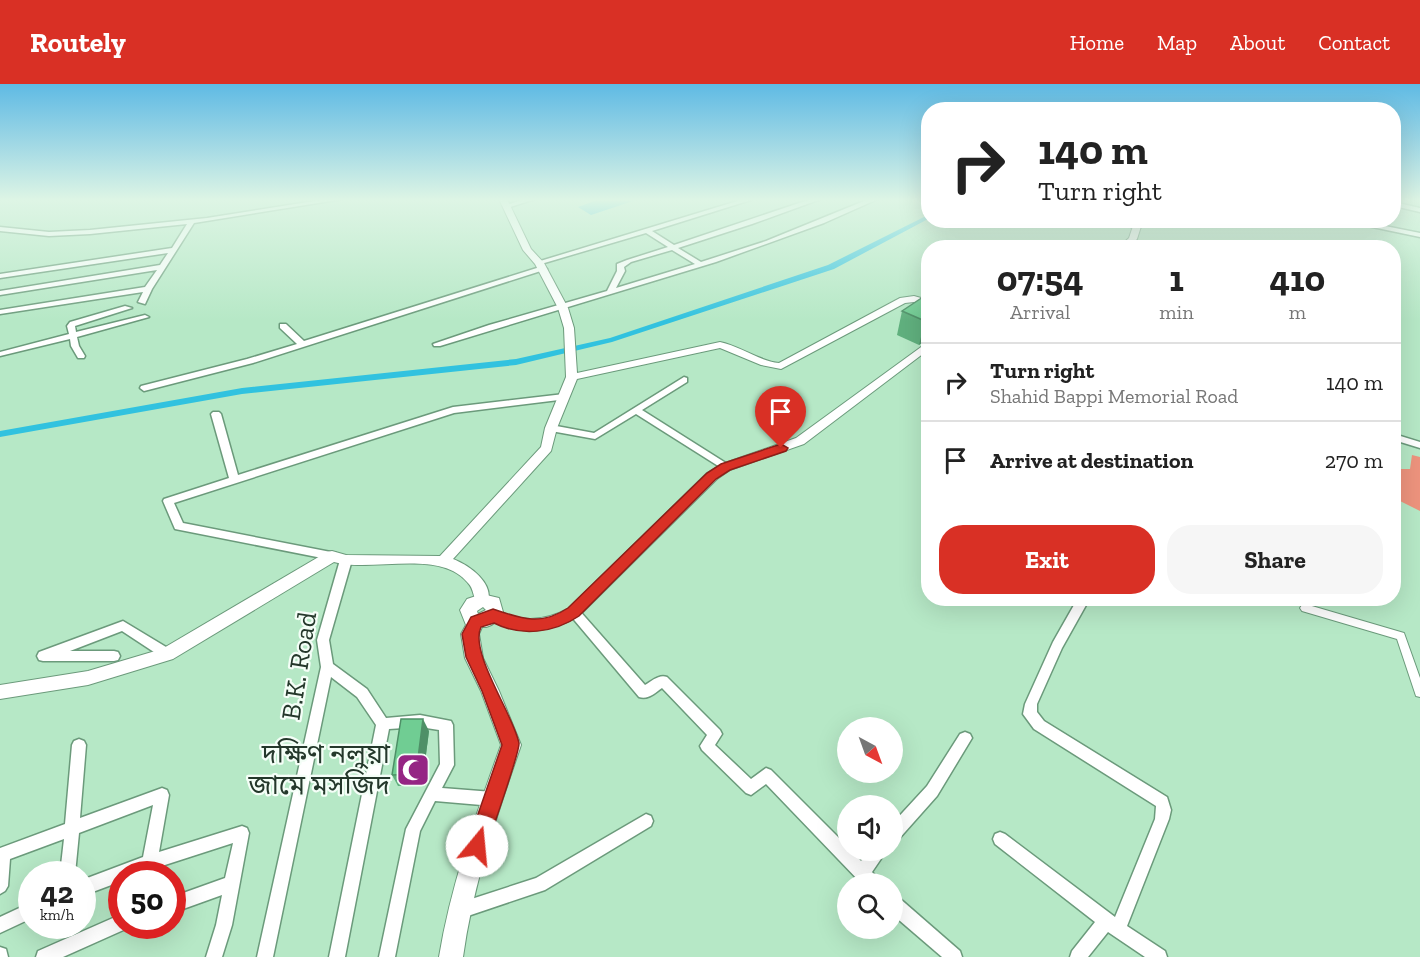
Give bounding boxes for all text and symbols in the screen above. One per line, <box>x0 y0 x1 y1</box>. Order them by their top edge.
text: Routely <box>30 26 126 59</box>
text: Home <box>1070 30 1124 55</box>
text: Map <box>1157 30 1197 55</box>
text: About <box>1230 30 1285 55</box>
text: Contact <box>1318 30 1390 55</box>
text: 140 m <box>1038 124 1148 175</box>
icon: right <box>939 126 1017 204</box>
text: Turn right <box>1038 175 1162 207</box>
text: 07:54 <box>997 257 1084 300</box>
text: 1 <box>1169 257 1184 300</box>
text: 410 <box>1269 257 1325 300</box>
text: Arrival <box>1010 300 1070 324</box>
text: min <box>1159 300 1194 324</box>
text: m <box>1289 300 1306 324</box>
text: Turn right <box>990 357 1094 384</box>
icon: right <box>939 366 972 399</box>
text: 140 m <box>1326 369 1383 396</box>
text: Shahid Bappi Memorial Road <box>990 384 1238 408</box>
pin <box>755 386 806 448</box>
icon: arrive <box>764 395 797 428</box>
icon: arrive <box>939 444 972 477</box>
text: Arrive at destination <box>990 447 1193 474</box>
text: 270 m <box>1325 447 1383 474</box>
button: Exit <box>939 525 1155 594</box>
button: Share <box>1167 525 1383 594</box>
street label: B.K. Road <box>275 609 323 722</box>
north arrow <box>837 717 903 783</box>
map controls <box>837 717 903 939</box>
place label: দক্ষিণ নলুয়া জামে মসজিদ <box>247 738 391 801</box>
mosque icon: দক্ষিণ নলুয়া জামে মসজিদ <box>395 752 431 788</box>
button: sound <box>837 795 903 861</box>
position arrow <box>445 814 509 878</box>
speed limit sign: 50 <box>108 861 186 939</box>
button: search <box>837 873 903 939</box>
text: 42 <box>40 875 74 911</box>
text: km/h <box>40 906 74 924</box>

